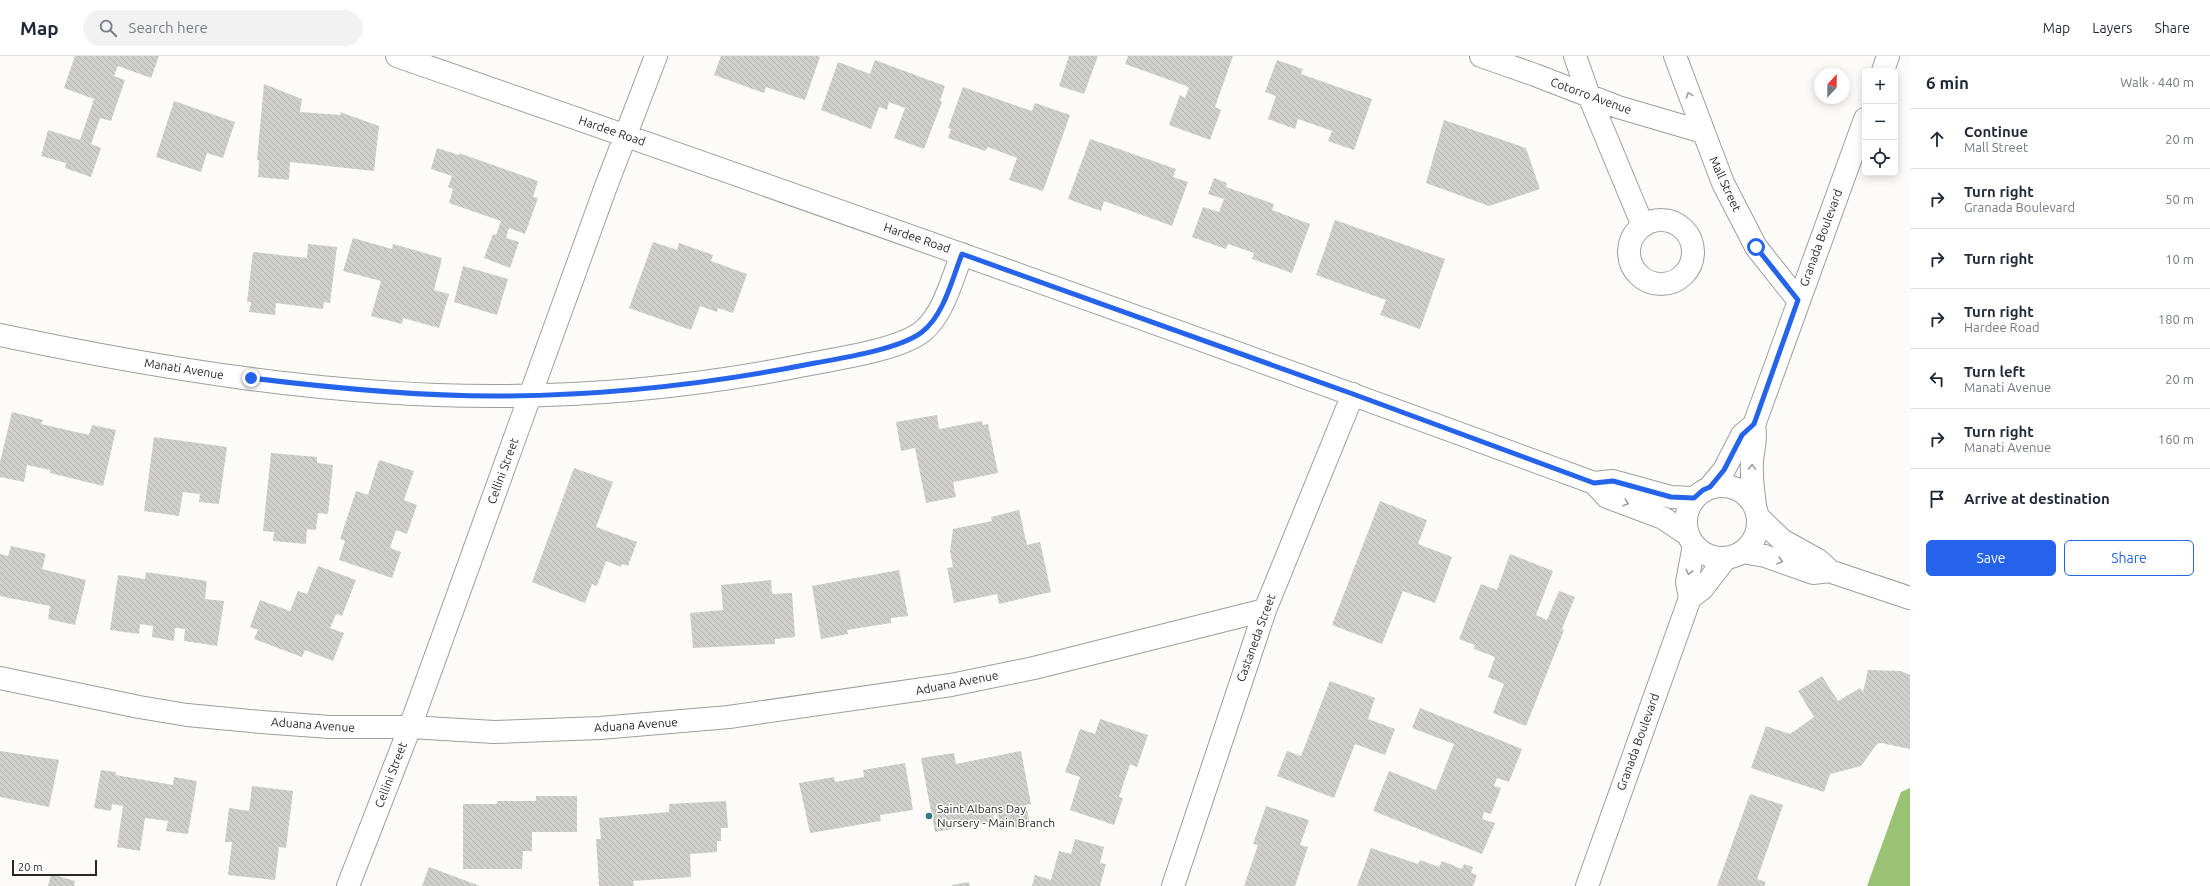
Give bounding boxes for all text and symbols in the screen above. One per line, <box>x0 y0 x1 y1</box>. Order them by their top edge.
search box <box>83 10 363 46</box>
text: Map <box>20 17 59 39</box>
icon: search <box>97 17 119 39</box>
text: Search here <box>129 19 208 36</box>
text: Map <box>2043 20 2070 36</box>
text: Layers <box>2092 20 2132 36</box>
text: Share <box>2154 20 2190 36</box>
north arrow <box>1814 68 1850 104</box>
map controls <box>1862 68 1898 176</box>
button: + <box>1862 68 1898 104</box>
text: 6 min <box>1926 73 1969 92</box>
street label: Cotorro Avenue <box>1549 75 1633 116</box>
text: Walk · 440 m <box>2120 75 2194 89</box>
one-way arrow <box>1686 92 1694 99</box>
button: − <box>1862 104 1898 140</box>
street label: Hardee Road <box>577 113 647 148</box>
text: Continue <box>1964 123 2028 140</box>
icon: ahead <box>1926 128 1948 150</box>
text: 20 m <box>2165 132 2194 146</box>
button: locate <box>1862 140 1898 176</box>
text: Mall Street <box>1964 140 2028 154</box>
street label: Mall Street <box>1707 154 1744 214</box>
text: Turn right <box>1964 183 2034 200</box>
street label: Granada Boulevard <box>1797 187 1844 288</box>
icon: right <box>1926 188 1948 210</box>
text: 50 m <box>2165 192 2194 206</box>
text: Granada Boulevard <box>1964 200 2075 214</box>
street label: Hardee Road <box>882 220 952 255</box>
route start <box>1747 238 1765 256</box>
icon: right <box>1926 248 1948 270</box>
text: Turn right <box>1964 250 2034 267</box>
text: 10 m <box>2165 252 2194 266</box>
text: Turn right <box>1964 303 2034 320</box>
icon: right <box>1926 308 1948 330</box>
text: 180 m <box>2158 312 2194 326</box>
text: Hardee Road <box>1964 320 2040 334</box>
street label: Manati Avenue <box>143 356 225 381</box>
text: Turn left <box>1964 363 2025 380</box>
icon: left <box>1926 368 1948 390</box>
route end <box>242 369 260 387</box>
text: 20 m <box>2165 372 2194 386</box>
text: Manati Avenue <box>1964 380 2051 394</box>
text: Turn right <box>1964 423 2034 440</box>
icon: right <box>1926 428 1948 450</box>
text: 160 m <box>2158 432 2194 446</box>
street label: Cellini Street <box>485 436 521 506</box>
text: Manati Avenue <box>1964 440 2051 454</box>
one-way arrow <box>1748 464 1757 470</box>
icon: arrive <box>1926 488 1948 510</box>
text: Arrive at destination <box>1964 490 2110 507</box>
one-way arrow <box>1623 498 1630 507</box>
button: Save <box>1926 540 2056 576</box>
button: Share <box>2064 540 2194 576</box>
one-way arrow <box>1776 556 1783 564</box>
one-way arrow <box>1686 568 1694 575</box>
street label: Castaneda Street <box>1234 592 1278 684</box>
street label: Aduana Avenue <box>914 668 999 697</box>
street label: Granada Boulevard <box>1614 691 1661 792</box>
street label: Aduana Avenue <box>271 715 355 734</box>
street label: Aduana Avenue <box>594 715 678 734</box>
street label: Cellini Street <box>372 740 409 809</box>
place label: Saint Albans Day Nursery - Main Branch <box>937 802 1055 829</box>
marker: Saint Albans Day Nursery - Main Branch <box>924 811 934 821</box>
scale bar <box>12 858 97 877</box>
text: 20 m <box>18 861 42 873</box>

